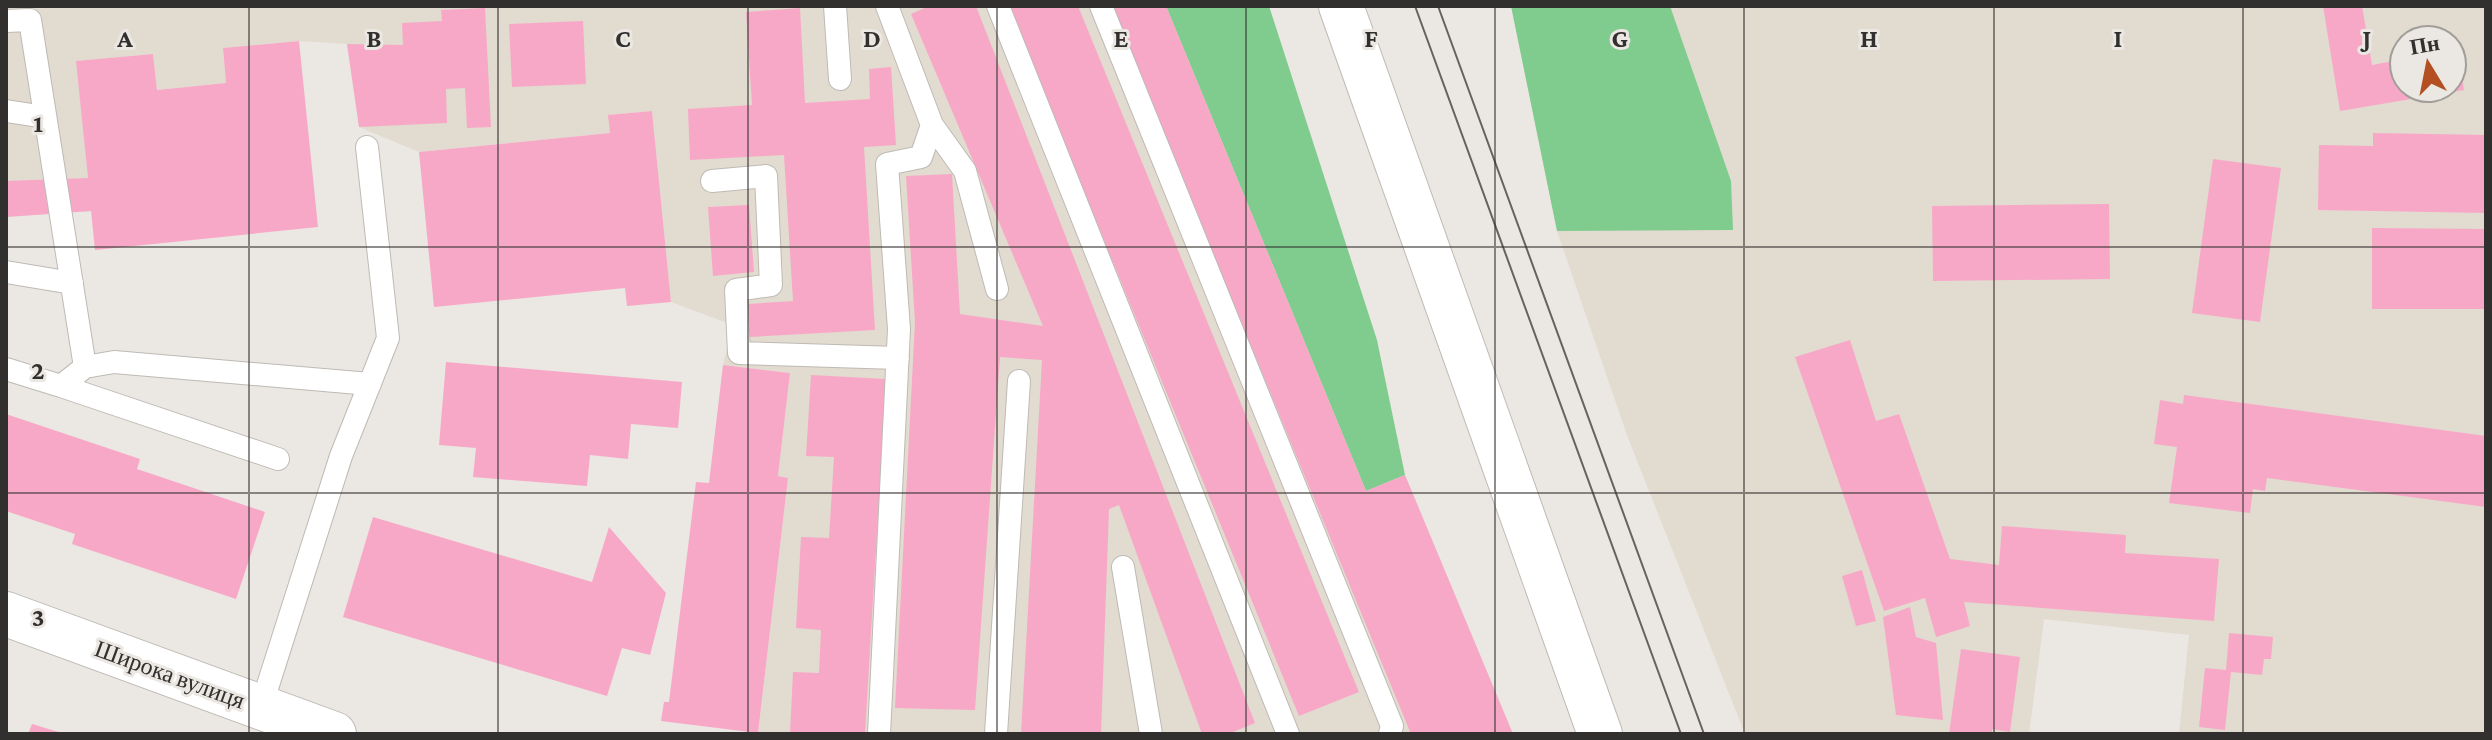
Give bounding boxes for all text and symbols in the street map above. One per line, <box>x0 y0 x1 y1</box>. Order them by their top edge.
text: A <box>116 24 133 53</box>
text: B <box>366 24 382 53</box>
text: C <box>615 24 631 53</box>
text: D <box>863 24 881 53</box>
text: E <box>1114 24 1129 53</box>
text: F <box>1364 24 1378 53</box>
text: G <box>1612 24 1628 53</box>
text: H <box>1860 24 1878 53</box>
text: I <box>2114 24 2122 53</box>
text: J <box>2360 24 2371 53</box>
north arrow <box>2388 24 2468 104</box>
text: Пн <box>2408 30 2442 60</box>
text: 1 <box>33 109 43 138</box>
text: 2 <box>31 356 45 385</box>
text: 3 <box>32 603 44 632</box>
street label: Широка вулиця <box>91 634 249 714</box>

